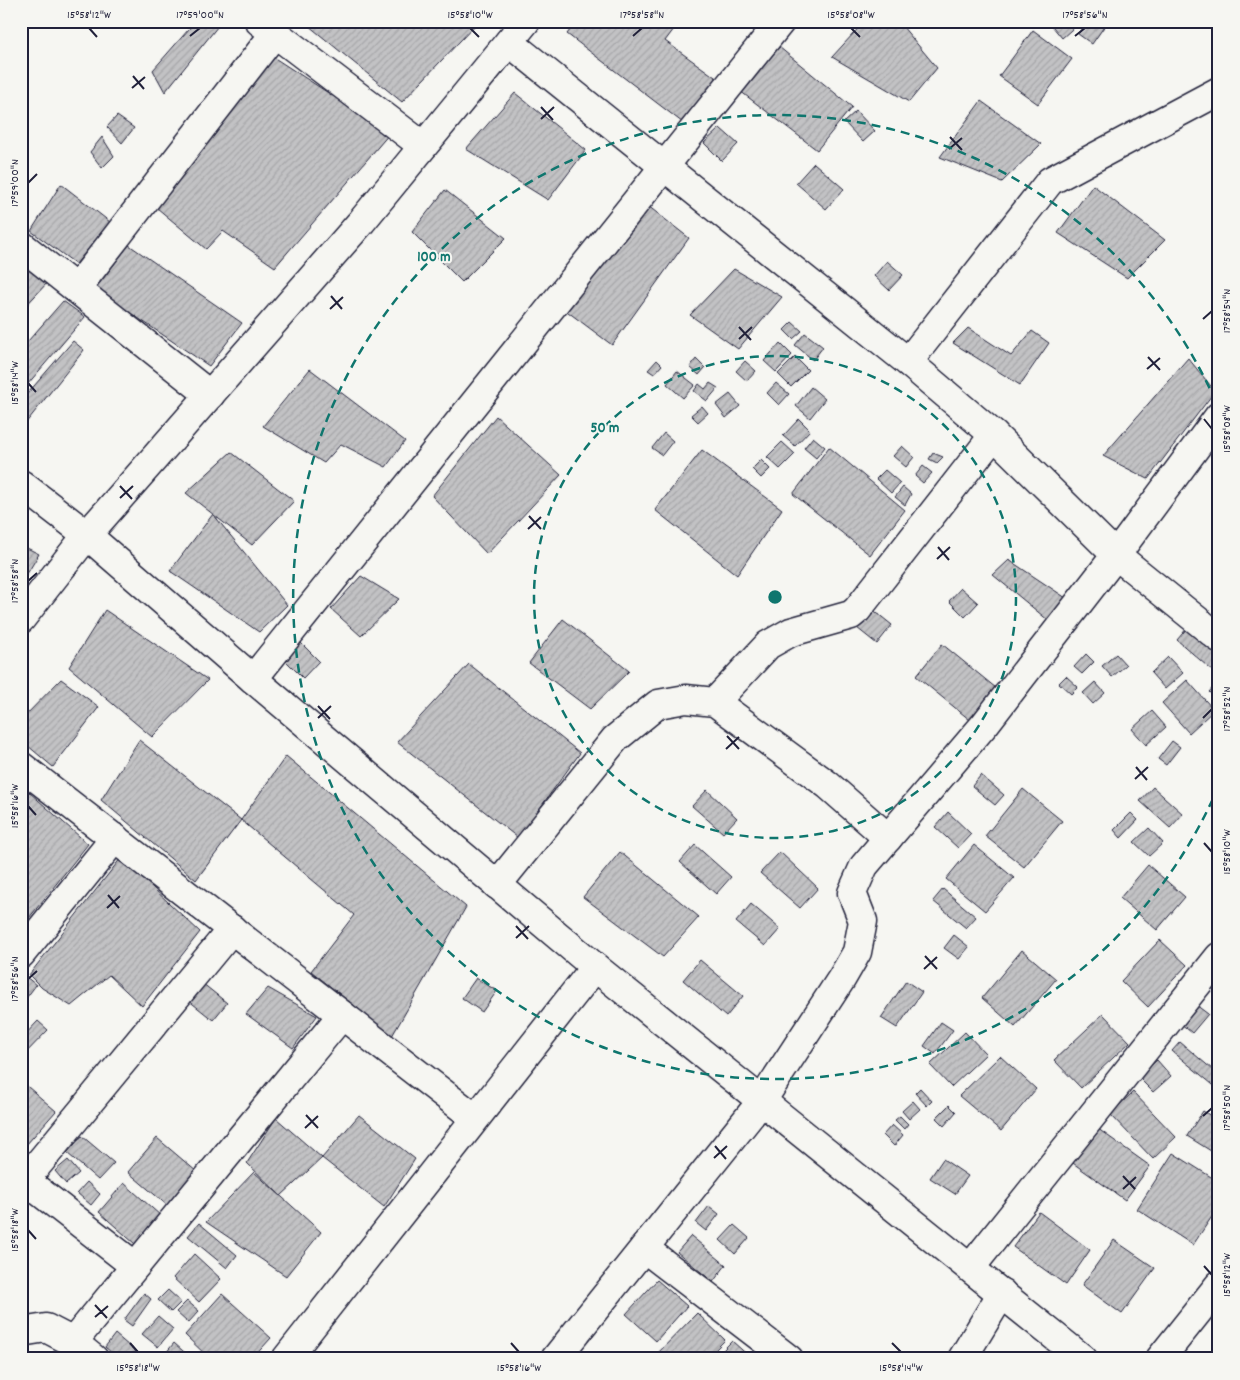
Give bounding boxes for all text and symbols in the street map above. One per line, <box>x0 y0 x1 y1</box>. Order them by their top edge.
text: 15°58'12"W <box>67 7 111 24</box>
text: 17°59'00"N <box>176 7 224 24</box>
text: 15°58'10"W <box>447 7 493 24</box>
text: 17°58'58"N <box>620 7 664 24</box>
text: 15°58'08"W <box>827 7 875 24</box>
text: 17°58'56"N <box>1062 7 1108 24</box>
text: 17°59'00"N <box>7 159 24 207</box>
text: 100 m <box>417 247 451 269</box>
text: 17°58'54"N <box>1219 289 1236 333</box>
text: 15°58'14"W <box>7 361 24 405</box>
text: 15°58'08"W <box>1219 405 1236 453</box>
text: 50 m <box>591 418 619 440</box>
text: 17°58'58"N <box>7 559 24 603</box>
centre of rings <box>766 588 784 606</box>
text: 17°58'52"N <box>1219 687 1236 731</box>
text: 15°58'16"W <box>7 784 24 828</box>
text: 15°58'10"W <box>1219 829 1236 875</box>
text: 17°58'56"N <box>7 956 24 1002</box>
text: 17°58'50"N <box>1219 1085 1236 1131</box>
text: 15°58'18"W <box>7 1208 24 1252</box>
text: 15°58'12"W <box>1219 1253 1236 1297</box>
text: 15°58'18"W <box>116 1360 160 1377</box>
text: 15°58'16"W <box>497 1360 541 1377</box>
text: 15°58'14"W <box>879 1360 923 1377</box>

